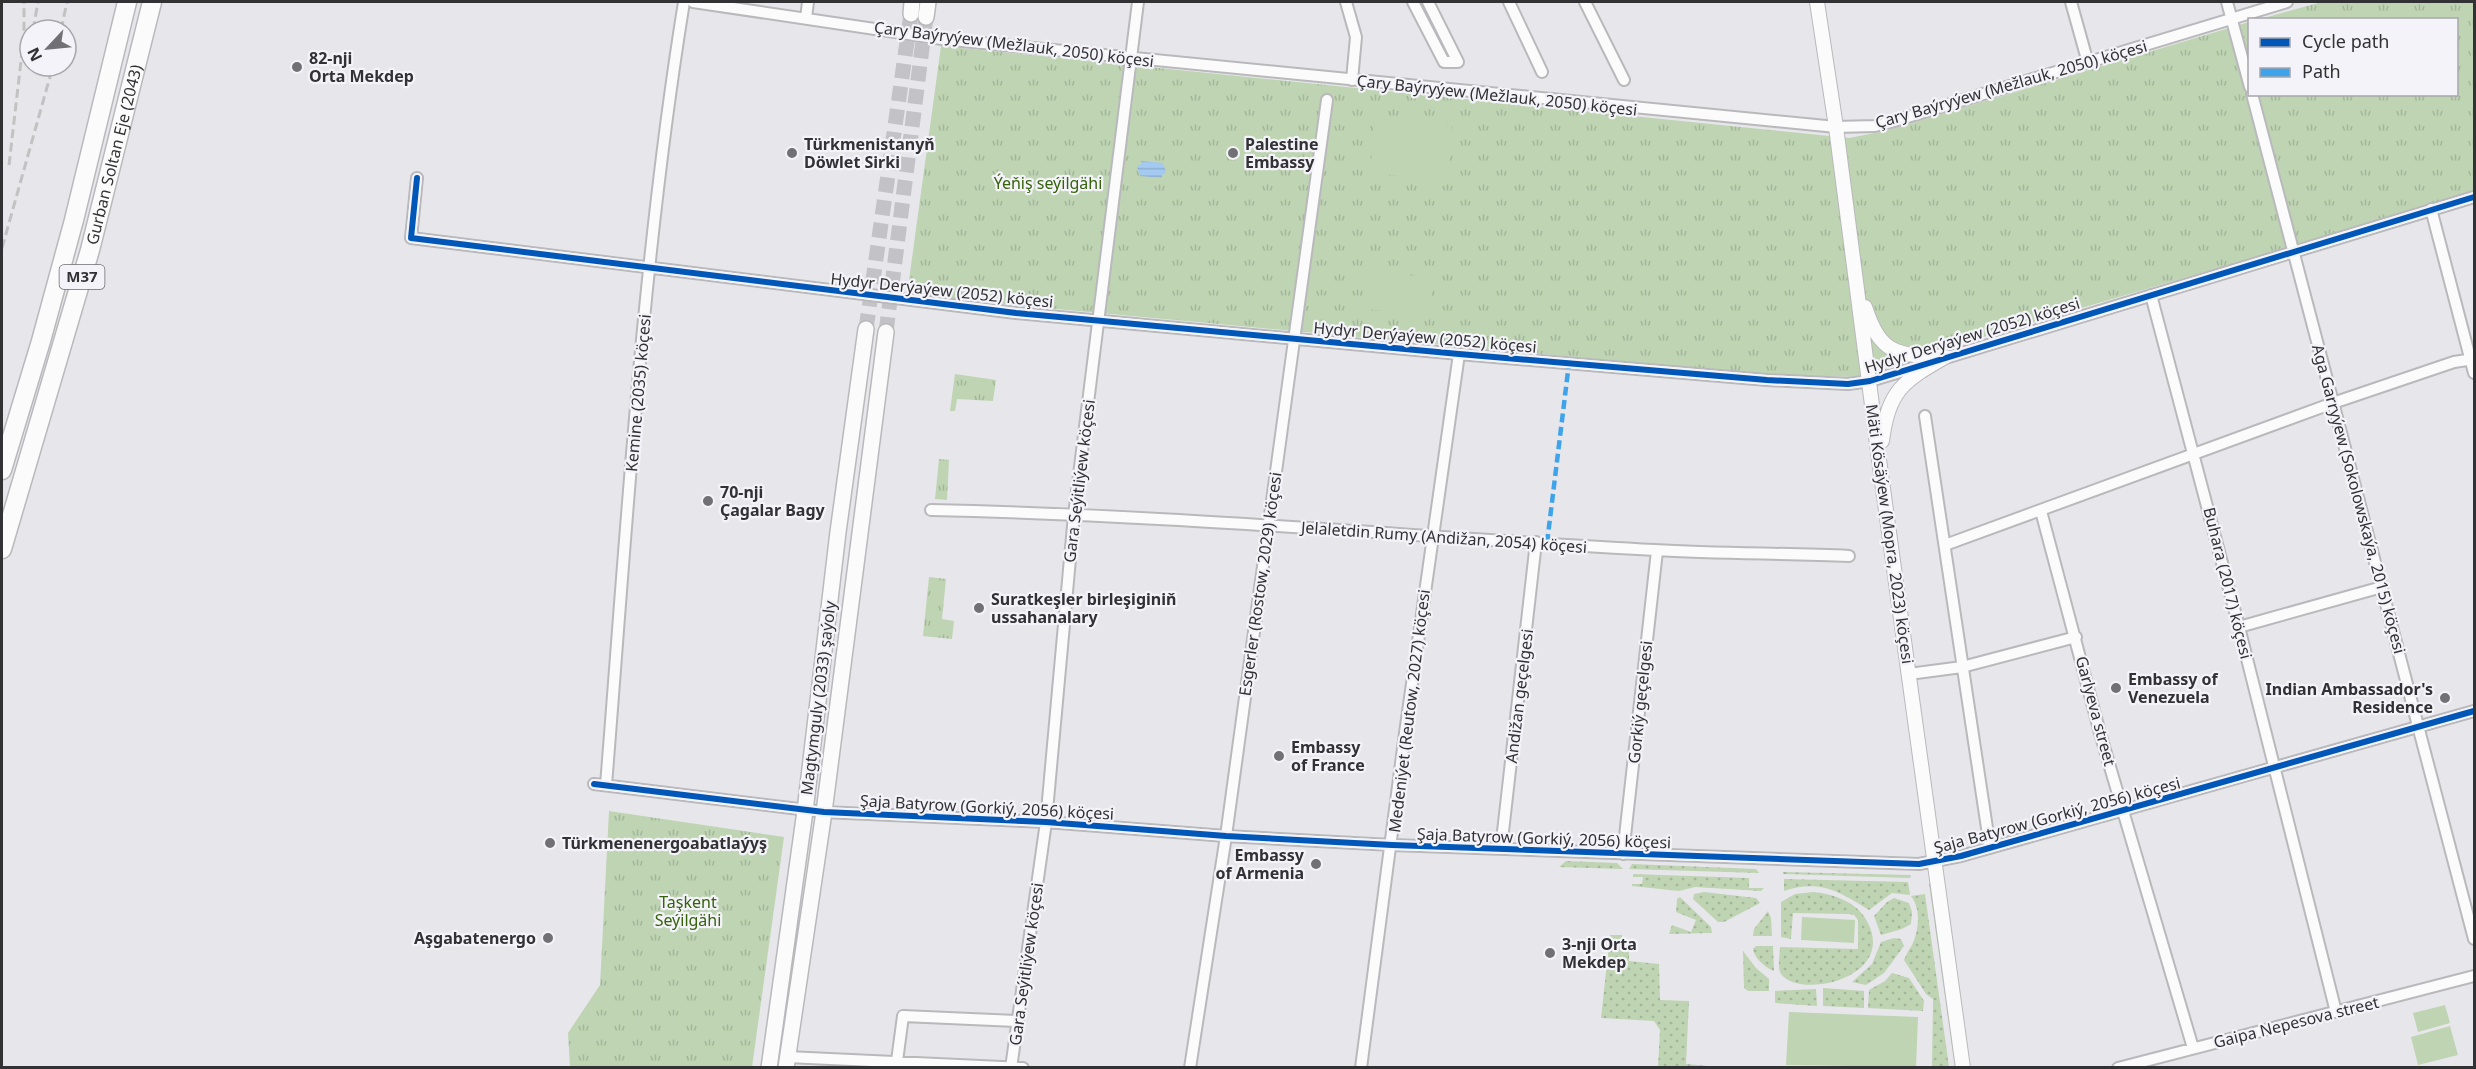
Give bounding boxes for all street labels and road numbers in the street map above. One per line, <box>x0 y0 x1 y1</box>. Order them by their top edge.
street label: Çary Baýryýew (Mežlauk, 2050) köçesi <box>873 16 1155 72</box>
street label: Çary Baýryýew (Mežlauk, 2050) köçesi <box>1872 35 2150 133</box>
street label: Gurban Soltan Eje (2043) <box>81 62 147 247</box>
street label: Çary Baýryýew (Mežlauk, 2050) köçesi <box>1356 69 1638 121</box>
road number: M37 <box>60 265 104 289</box>
street label: Hydyr Derýaýew (2052) köçesi <box>830 267 1054 313</box>
street label: Hydyr Derýaýew (2052) köçesi <box>1862 292 2082 378</box>
street label: Kemine (2035) köçesi <box>620 313 656 473</box>
street label: Hydyr Derýaýew (2052) köçesi <box>1313 316 1537 358</box>
street label: Aga Garryýew (Sokolowskaýa, 2015) köçesi <box>2307 342 2411 656</box>
street label: Gara Seýitliýew köçesi <box>1058 398 1100 564</box>
street label: Mäti Kösäýew (Mopra, 2023) köçesi <box>1861 403 1919 665</box>
street label: Esgerler (Rostow, 2029) köçesi <box>1233 471 1287 697</box>
street label: Buhara (2017) köçesi <box>2198 505 2258 661</box>
street label: Jelaletdin Rumy (Andižan, 2054) köçesi <box>1298 516 1588 558</box>
street label: Medeniýet (Reutow, 2027) köçesi <box>1383 588 1435 834</box>
street label: Magtymguly (2033) şaýoly <box>795 599 841 796</box>
street label: Andižan geçelgesi <box>1500 628 1538 764</box>
street label: Gorkiý geçelgesi <box>1623 640 1657 764</box>
street label: Garlyeva street <box>2071 654 2121 769</box>
street label: Şaja Batyrow (Gorkiý, 2056) köçesi <box>1931 771 2183 859</box>
street label: Şaja Batyrow (Gorkiý, 2056) köçesi <box>859 789 1115 825</box>
street label: Şaja Batyrow (Gorkiý, 2056) köçesi <box>1416 823 1672 853</box>
street label: Gara Seýitliýew köçesi <box>1004 881 1048 1047</box>
street label: Gaipa Nepesova street <box>2211 991 2381 1053</box>

